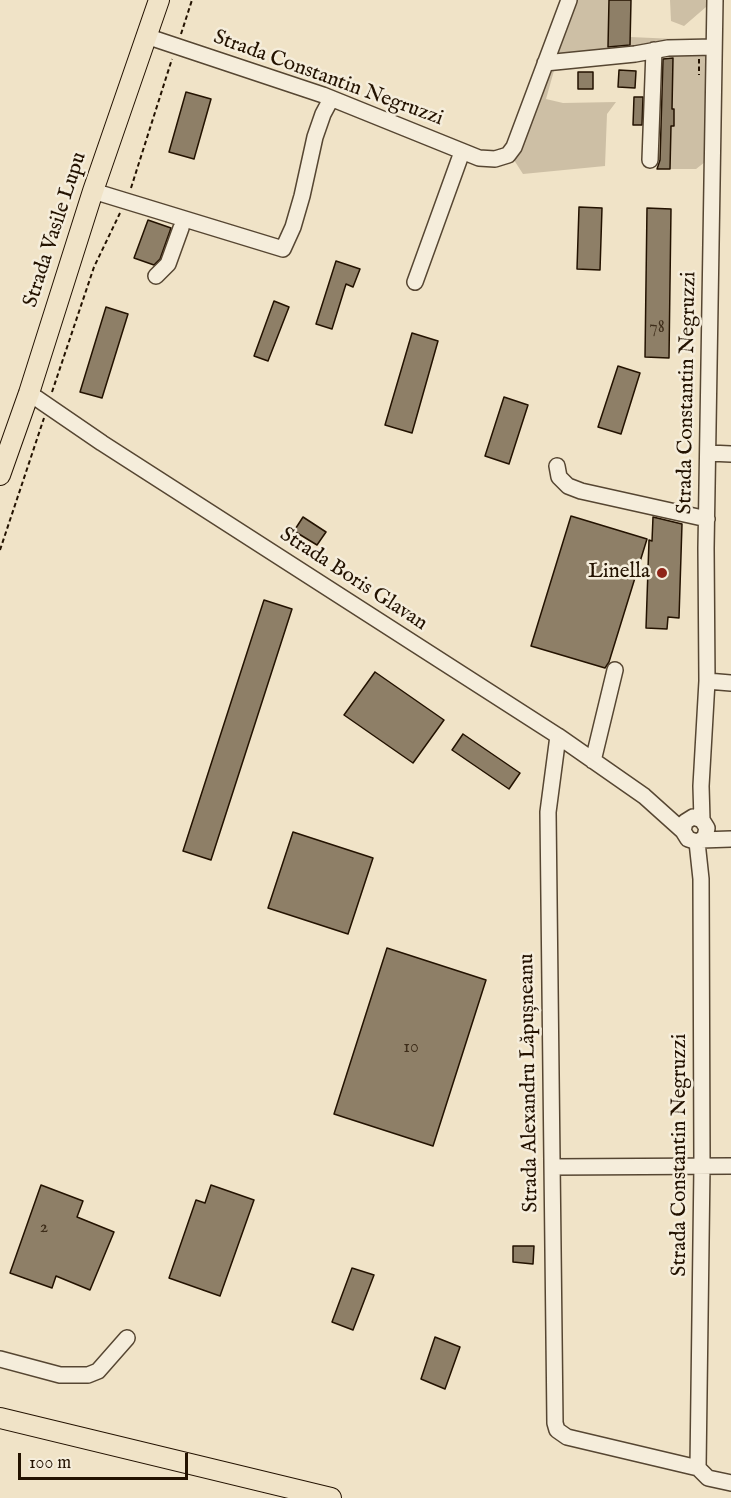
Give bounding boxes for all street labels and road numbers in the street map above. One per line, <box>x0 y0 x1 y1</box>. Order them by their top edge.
street label: Strada Constantin Negruzzi <box>210 26 446 132</box>
street label: Strada Vasile Lupu <box>19 149 93 311</box>
street label: Strada Constantin Negruzzi <box>673 271 703 515</box>
street label: Strada Boris Glavan <box>274 523 432 637</box>
street label: Strada Alexandru Lăpușneanu <box>515 953 545 1213</box>
street label: Strada Constantin Negruzzi <box>668 1034 694 1276</box>

